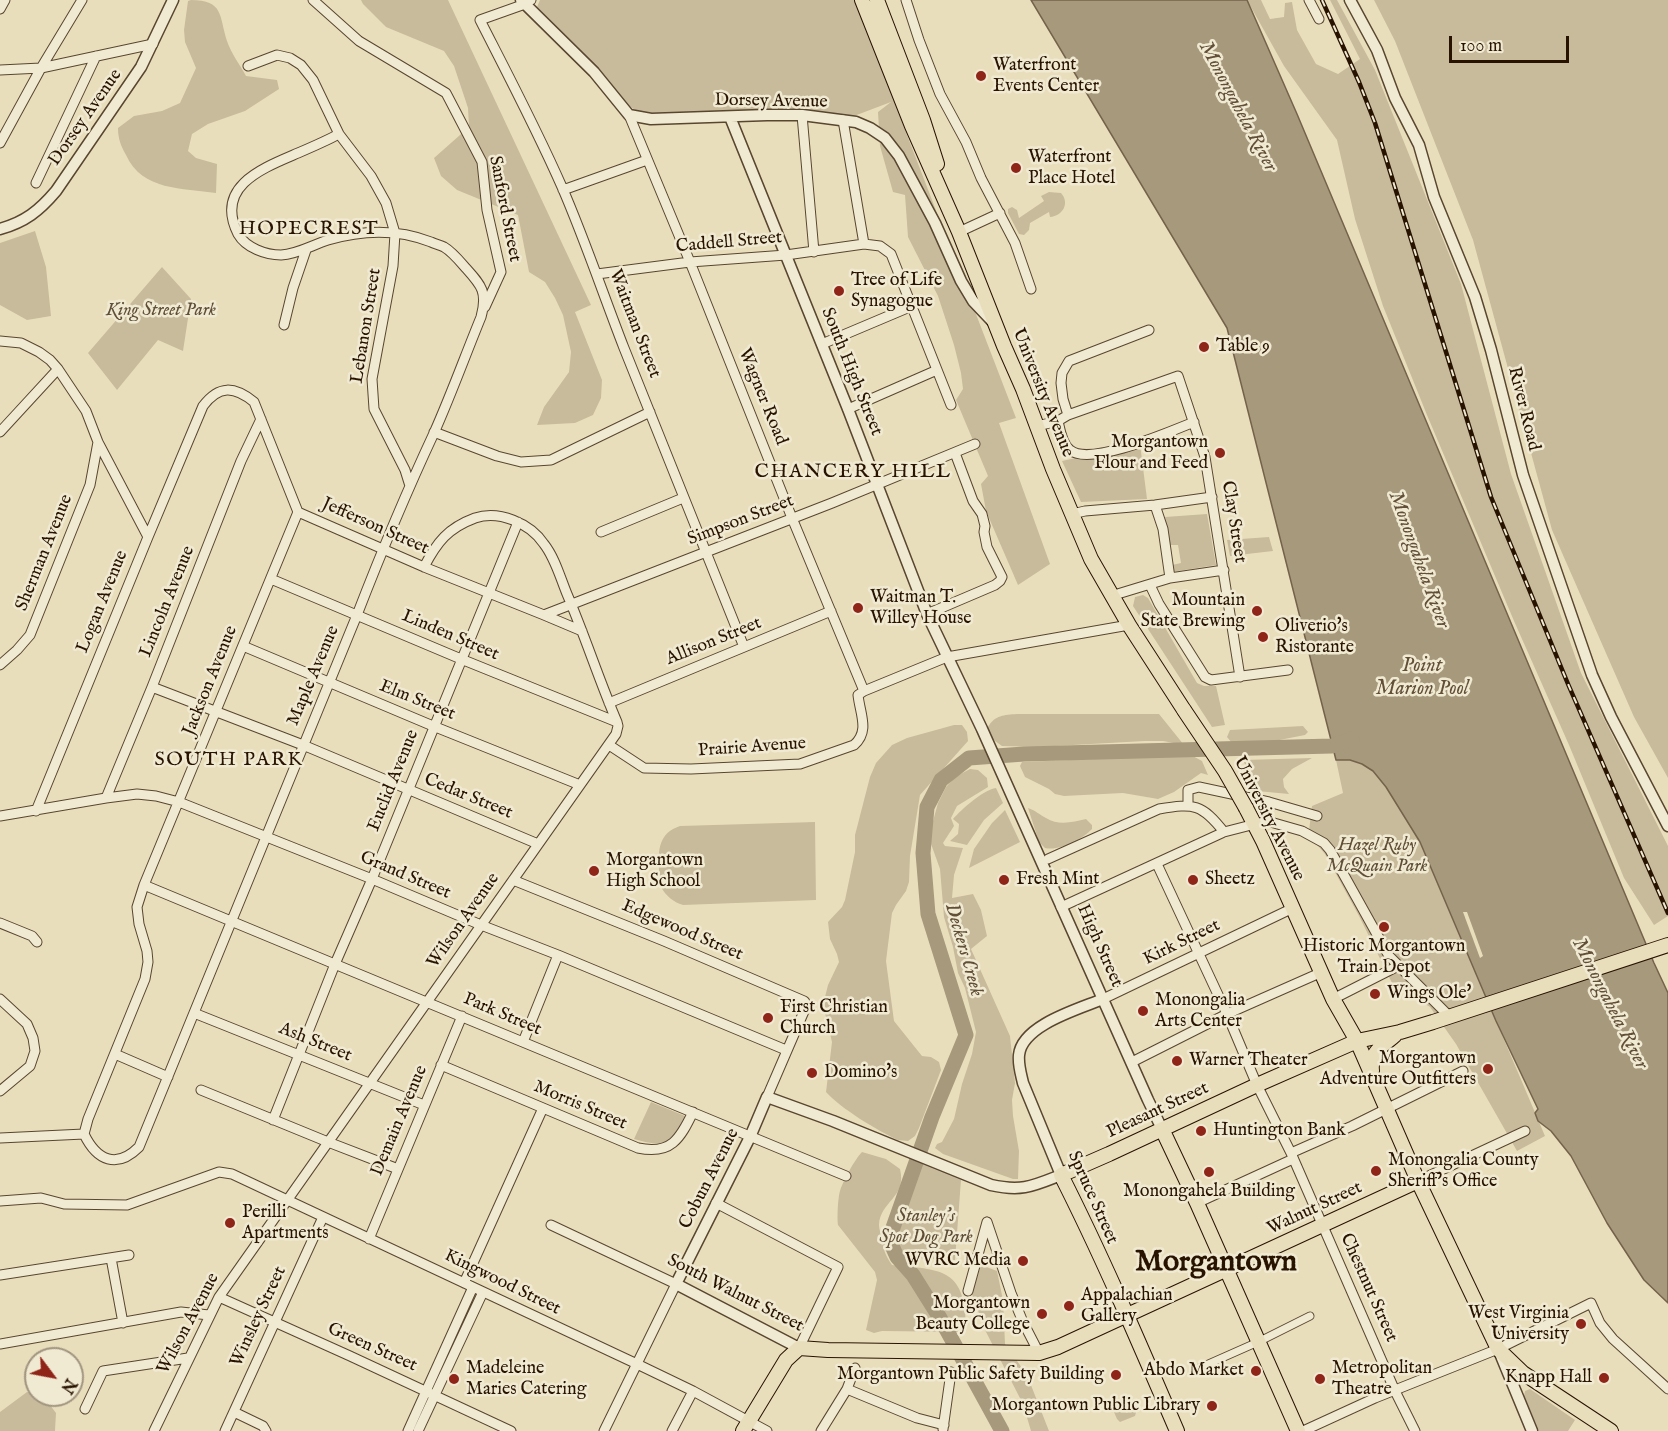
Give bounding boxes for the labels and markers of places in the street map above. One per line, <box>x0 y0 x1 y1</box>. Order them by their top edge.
place label: Waterfront Events Center <box>993 55 1099 98</box>
marker: Waterfront Events Center <box>974 69 988 83</box>
place label: Waterfront Place Hotel <box>1028 147 1115 190</box>
marker: Waterfront Place Hotel <box>1009 161 1023 175</box>
place label: Tree of Life Synagogue <box>851 270 942 312</box>
marker: Tree of Life Synagogue <box>832 284 846 298</box>
place label: Table 9 <box>1216 336 1270 358</box>
marker: Table 9 <box>1197 340 1211 354</box>
place label: Morgantown Flour and Feed <box>1094 432 1208 474</box>
marker: Morgantown Flour and Feed <box>1213 446 1227 460</box>
place label: Waitman T. Willey House <box>870 587 972 630</box>
place label: Mountain State Brewing <box>1141 590 1245 632</box>
marker: Waitman T. Willey House <box>851 601 865 615</box>
marker: Mountain State Brewing <box>1250 604 1264 618</box>
place label: Oliverio's Ristorante <box>1275 616 1354 658</box>
marker: Oliverio's Ristorante <box>1256 630 1270 644</box>
place label: Morgantown High School <box>606 850 703 892</box>
marker: Morgantown High School <box>587 864 601 878</box>
place label: Fresh Mint <box>1016 869 1099 891</box>
place label: Sheetz <box>1205 869 1255 891</box>
marker: Fresh Mint <box>997 873 1011 887</box>
marker: Sheetz <box>1186 873 1200 887</box>
marker: Historic Morgantown Train Depot <box>1377 920 1391 934</box>
place label: Historic Morgantown Train Depot <box>1303 936 1465 978</box>
place label: Wings Ole' <box>1387 983 1472 1005</box>
marker: Wings Ole' <box>1368 987 1382 1001</box>
place label: Monongalia Arts Center <box>1155 990 1245 1032</box>
place label: First Christian Church <box>780 997 888 1040</box>
marker: Monongalia Arts Center <box>1136 1004 1150 1018</box>
marker: First Christian Church <box>761 1011 775 1025</box>
place label: Morgantown Adventure Outfitters <box>1320 1048 1476 1090</box>
place label: Warner Theater <box>1189 1050 1308 1072</box>
marker: Warner Theater <box>1170 1054 1184 1068</box>
place label: Domino's <box>824 1062 897 1084</box>
marker: Morgantown Adventure Outfitters <box>1481 1062 1495 1076</box>
marker: Domino's <box>805 1066 819 1080</box>
place label: Huntington Bank <box>1213 1120 1346 1142</box>
marker: Huntington Bank <box>1194 1124 1208 1138</box>
place label: Monongalia County Sheriff's Office <box>1388 1150 1539 1192</box>
marker: Monongalia County Sheriff's Office <box>1369 1164 1383 1178</box>
marker: Monongahela Building <box>1202 1165 1216 1179</box>
place label: Monongahela Building <box>1123 1181 1295 1203</box>
place label: Perilli Apartments <box>242 1202 329 1244</box>
marker: Perilli Apartments <box>223 1216 237 1230</box>
place label: WVRC Media <box>905 1250 1011 1272</box>
marker: WVRC Media <box>1016 1254 1030 1268</box>
place label: Appalachian Gallery <box>1081 1285 1173 1328</box>
place label: Morgantown Beauty College <box>915 1293 1030 1336</box>
marker: Appalachian Gallery <box>1062 1299 1076 1313</box>
place label: West Virginia University <box>1468 1303 1569 1346</box>
marker: Morgantown Beauty College <box>1035 1307 1049 1321</box>
marker: West Virginia University <box>1574 1317 1588 1331</box>
place label: Madeleine Maries Catering <box>466 1358 586 1400</box>
place label: Metropolitan Theatre <box>1332 1358 1432 1400</box>
place label: Abdo Market <box>1144 1360 1244 1382</box>
place label: Morgantown Public Safety Building <box>837 1364 1104 1386</box>
marker: Abdo Market <box>1249 1364 1263 1378</box>
place label: Knapp Hall <box>1505 1367 1592 1389</box>
marker: Morgantown Public Safety Building <box>1109 1368 1123 1382</box>
marker: Knapp Hall <box>1597 1371 1611 1385</box>
marker: Madeleine Maries Catering <box>447 1372 461 1386</box>
marker: Metropolitan Theatre <box>1313 1372 1327 1386</box>
place label: Morgantown Public Library <box>991 1395 1200 1417</box>
marker: Morgantown Public Library <box>1205 1399 1219 1413</box>

